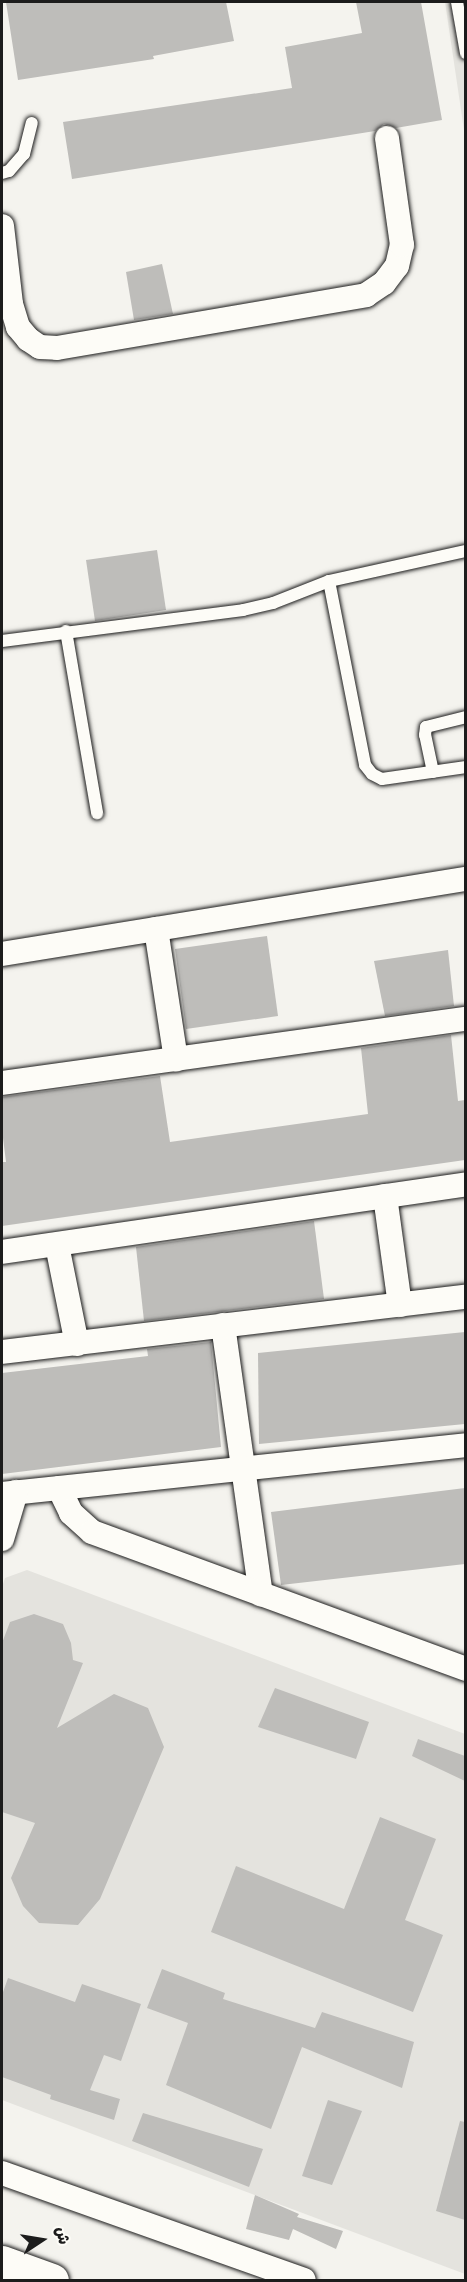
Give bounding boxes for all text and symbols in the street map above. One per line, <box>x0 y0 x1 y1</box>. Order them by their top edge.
north arrow <box>12 2210 72 2270</box>
text: ش <box>49 2226 71 2247</box>

